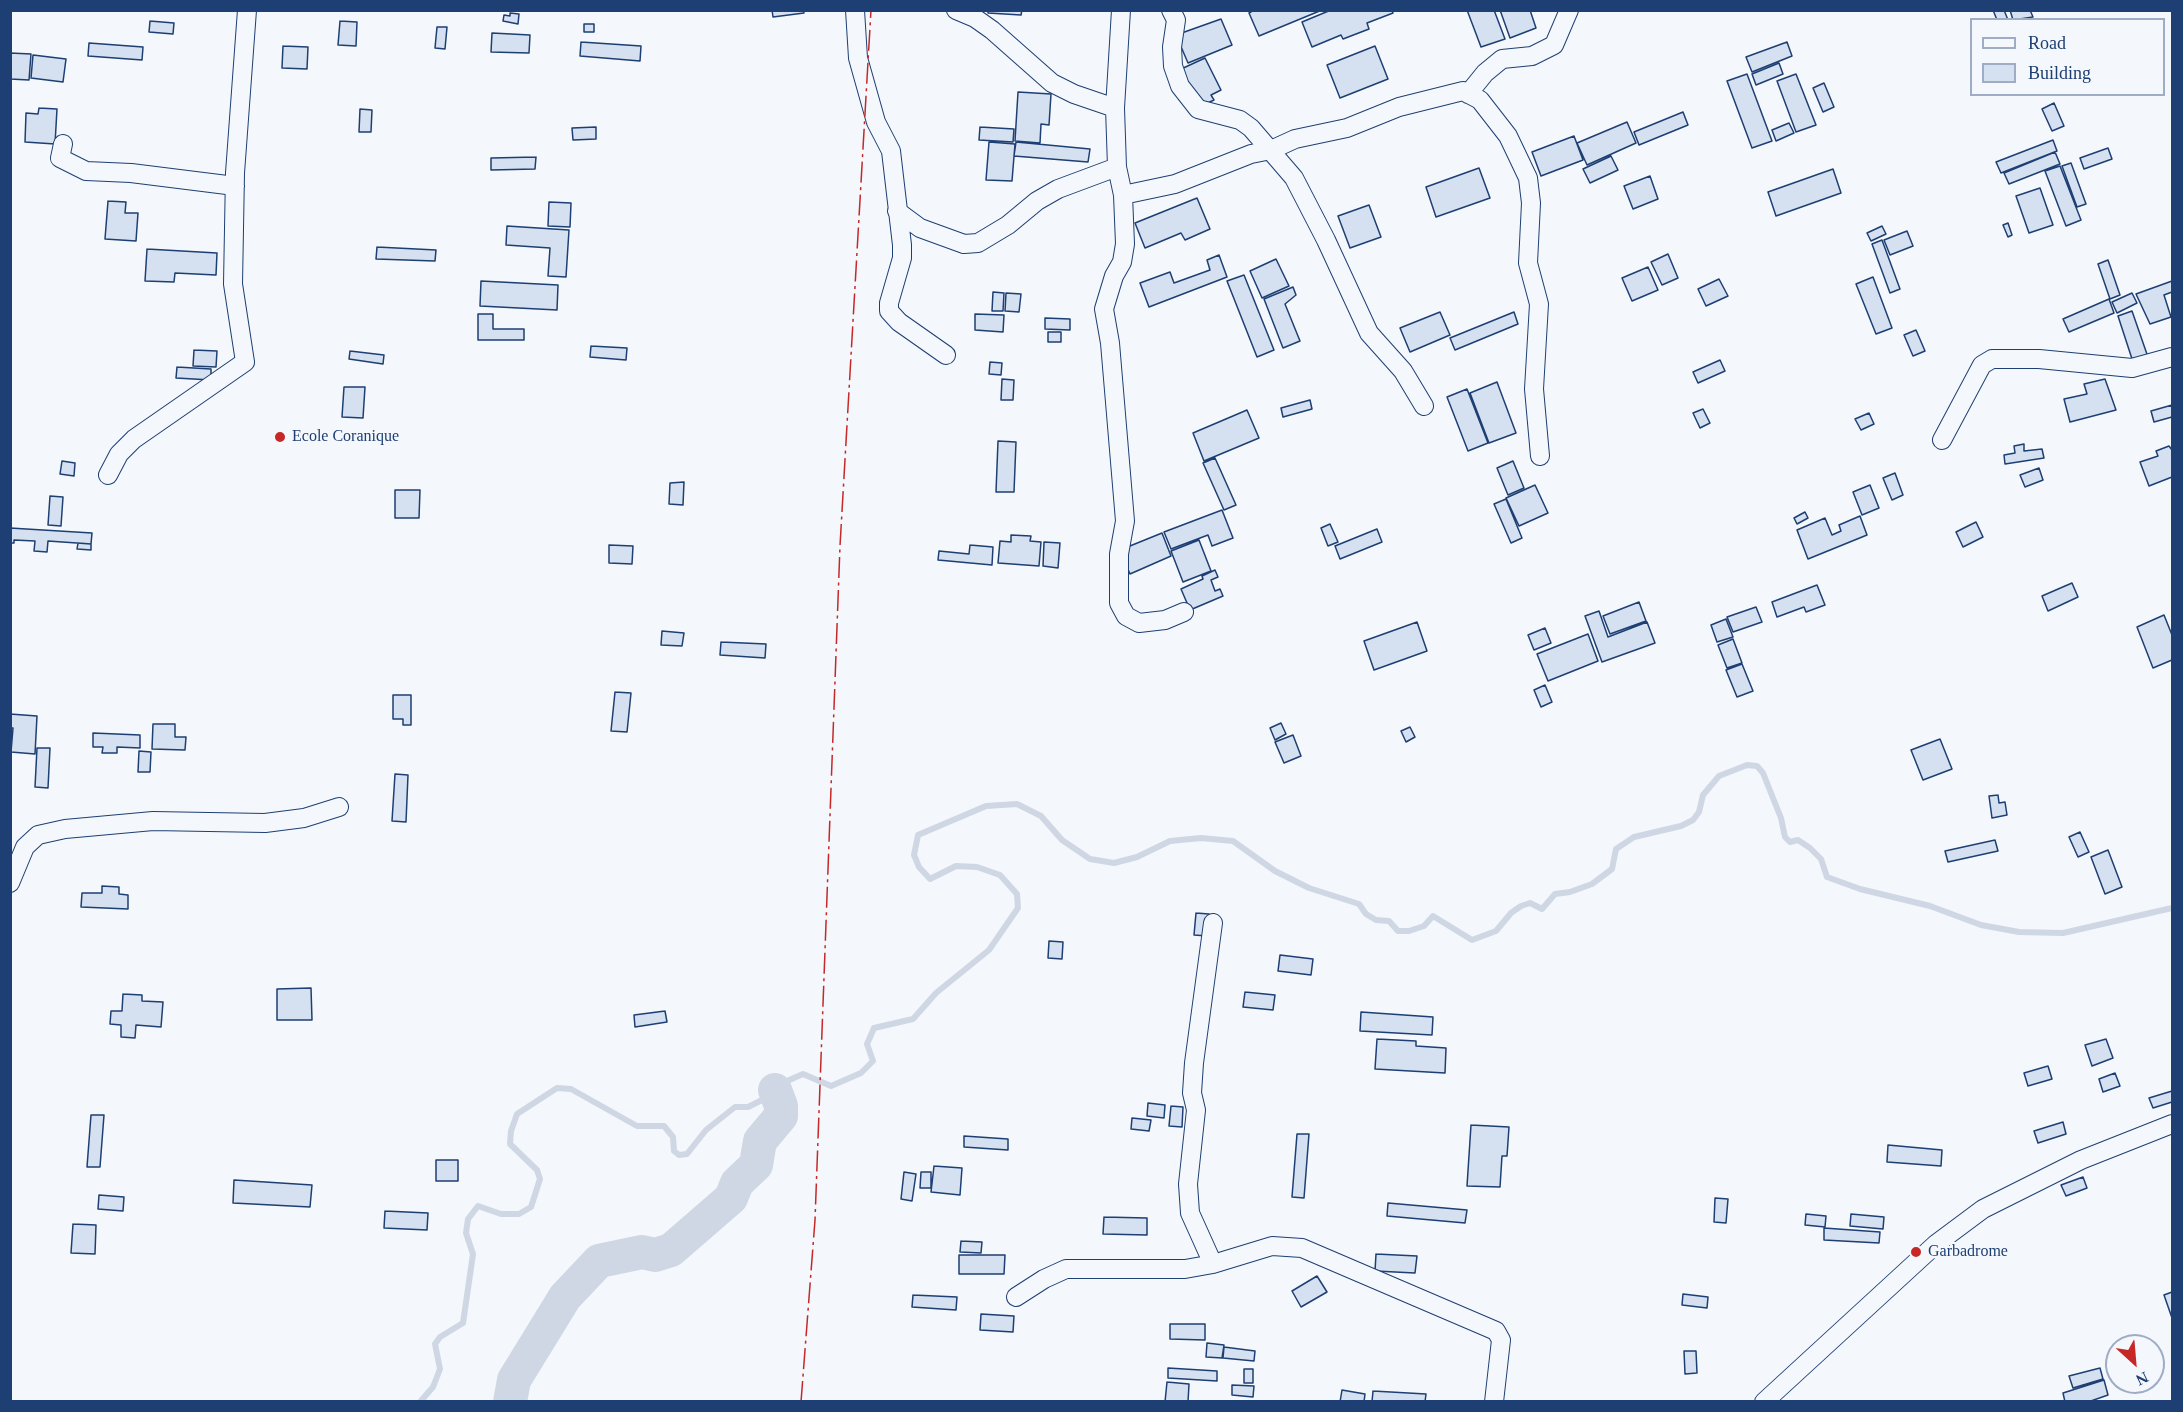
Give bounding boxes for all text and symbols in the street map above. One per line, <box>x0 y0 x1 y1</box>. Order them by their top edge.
legend <box>1970 18 2165 96</box>
text: Road <box>2028 33 2066 53</box>
text: Building <box>2028 63 2091 83</box>
place label: Ecole Coranique <box>292 427 399 447</box>
marker: Ecole Coranique <box>273 430 287 444</box>
place label: Garbadrome <box>1928 1242 2008 1262</box>
marker: Garbadrome <box>1909 1245 1923 1259</box>
north arrow <box>2105 1334 2165 1394</box>
text: N <box>2133 1369 2151 1389</box>

